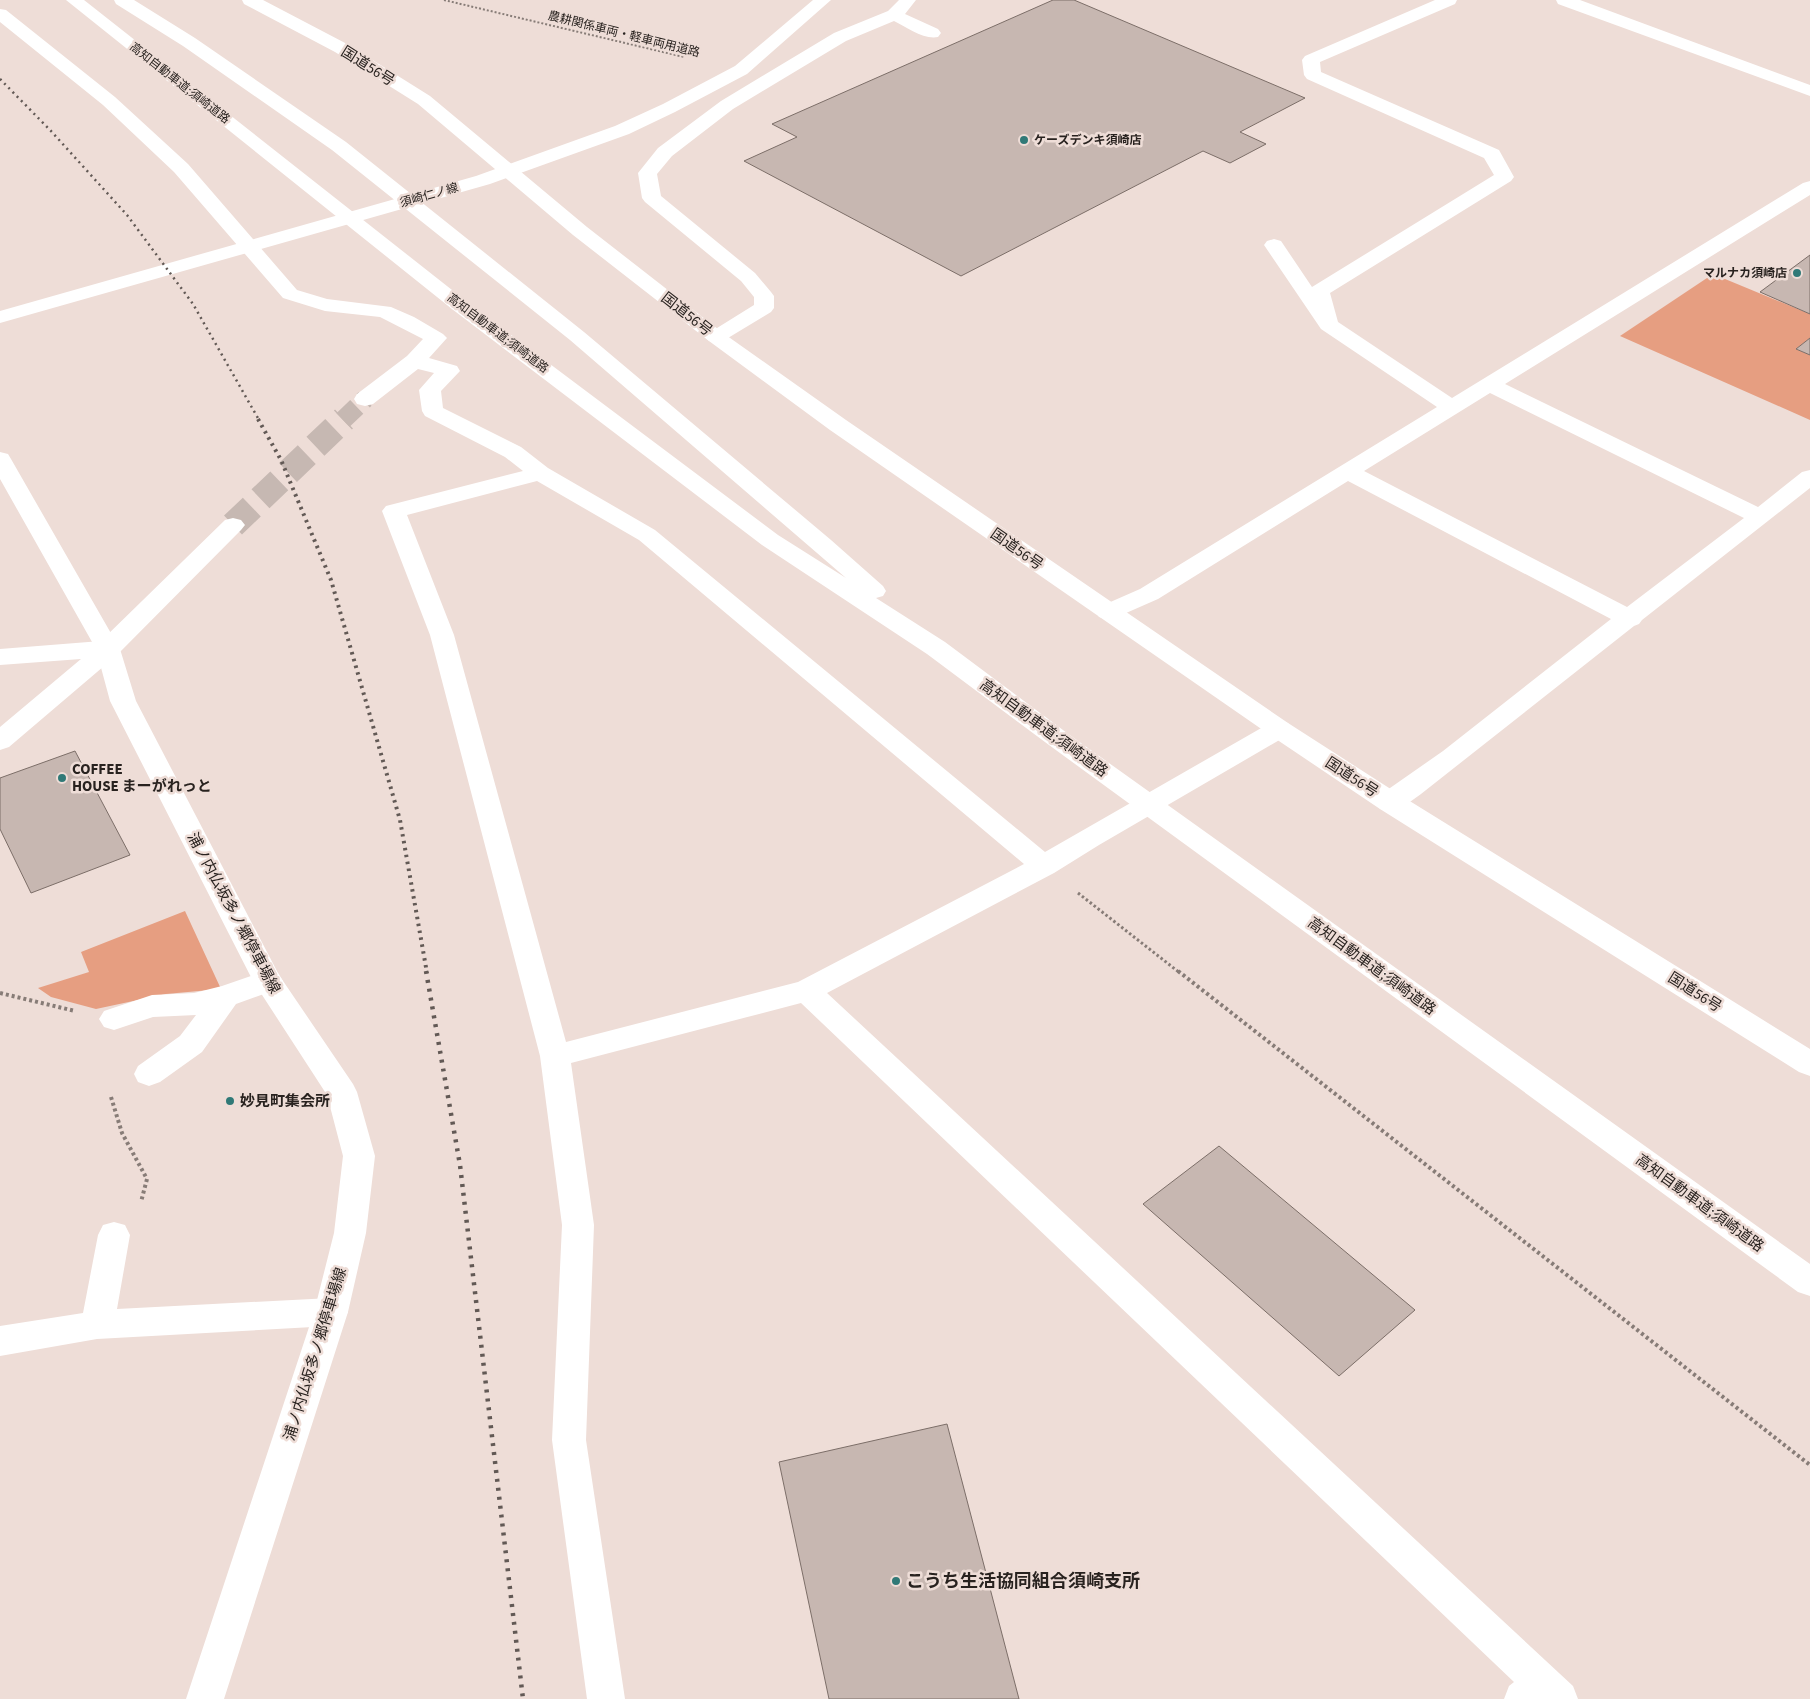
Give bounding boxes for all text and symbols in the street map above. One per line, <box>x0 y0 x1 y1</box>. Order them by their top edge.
street label: 農耕関係車両・軽車両用道路 <box>546 7 702 62</box>
street label: 高知自動車道;須崎道路 <box>126 39 233 128</box>
street label: 国道56号 <box>337 42 399 91</box>
place label: ケーズデンキ須崎店 <box>1034 132 1141 149</box>
marker: ケーズデンキ須崎店 <box>1018 134 1030 146</box>
street label: 須崎仁ノ線 <box>398 179 460 212</box>
place label: マルナカ須崎店 <box>1703 265 1787 282</box>
marker: マルナカ須崎店 <box>1791 267 1803 279</box>
street label: 国道56号 <box>657 288 717 341</box>
street label: 高知自動車道;須崎道路 <box>443 290 552 377</box>
street label: 国道56号 <box>986 524 1047 575</box>
street label: 高知自動車道;須崎道路 <box>975 675 1112 782</box>
street label: 国道56号 <box>1321 752 1383 803</box>
place label: COFFEE HOUSE まーがれっと <box>72 759 212 797</box>
marker: COFFEE HOUSE まーがれっと <box>56 772 68 784</box>
street label: 浦ノ内仏坂多ノ郷停車場線 <box>182 829 285 998</box>
street label: 高知自動車道;須崎道路 <box>1303 913 1440 1020</box>
street label: 国道56号 <box>1664 968 1726 1017</box>
place label: 妙見町集会所 <box>240 1091 330 1112</box>
marker: 妙見町集会所 <box>224 1095 236 1107</box>
street label: 高知自動車道;須崎道路 <box>1631 1150 1768 1257</box>
street label: 浦ノ内仏坂多ノ郷停車場線 <box>279 1265 352 1443</box>
place label: こうち生活協同組合須崎支所 <box>906 1569 1140 1594</box>
marker: こうち生活協同組合須崎支所 <box>890 1575 902 1587</box>

